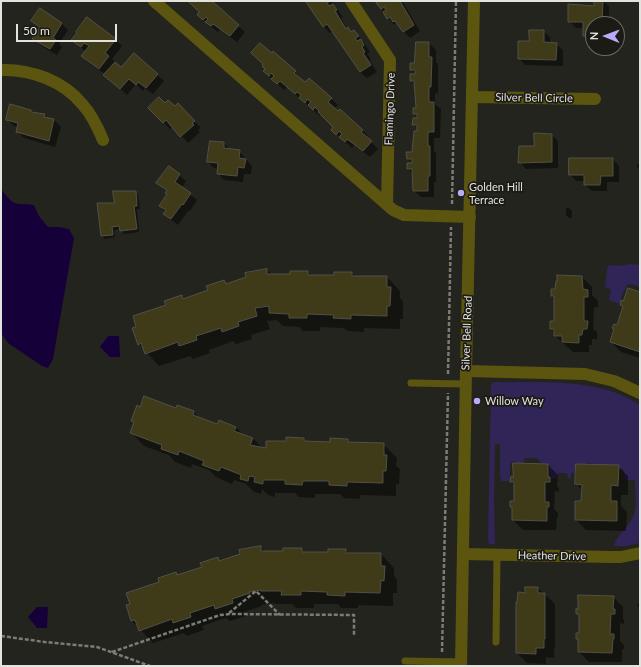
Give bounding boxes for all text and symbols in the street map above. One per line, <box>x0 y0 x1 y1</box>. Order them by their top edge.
scale bar <box>18 16 119 42</box>
north arrow <box>585 16 625 56</box>
text: 50 m <box>23 23 50 38</box>
text: N <box>587 31 600 40</box>
street label: Flamingo Drive <box>382 72 398 146</box>
street label: Silver Bell Circle <box>495 91 573 105</box>
place label: Golden Hill Terrace <box>469 180 523 206</box>
marker: Golden Hill Terrace <box>456 188 466 198</box>
street label: Silver Bell Road <box>459 296 475 370</box>
place label: Willow Way <box>485 394 544 408</box>
marker: Willow Way <box>472 396 482 406</box>
street label: Heather Drive <box>518 549 586 563</box>

